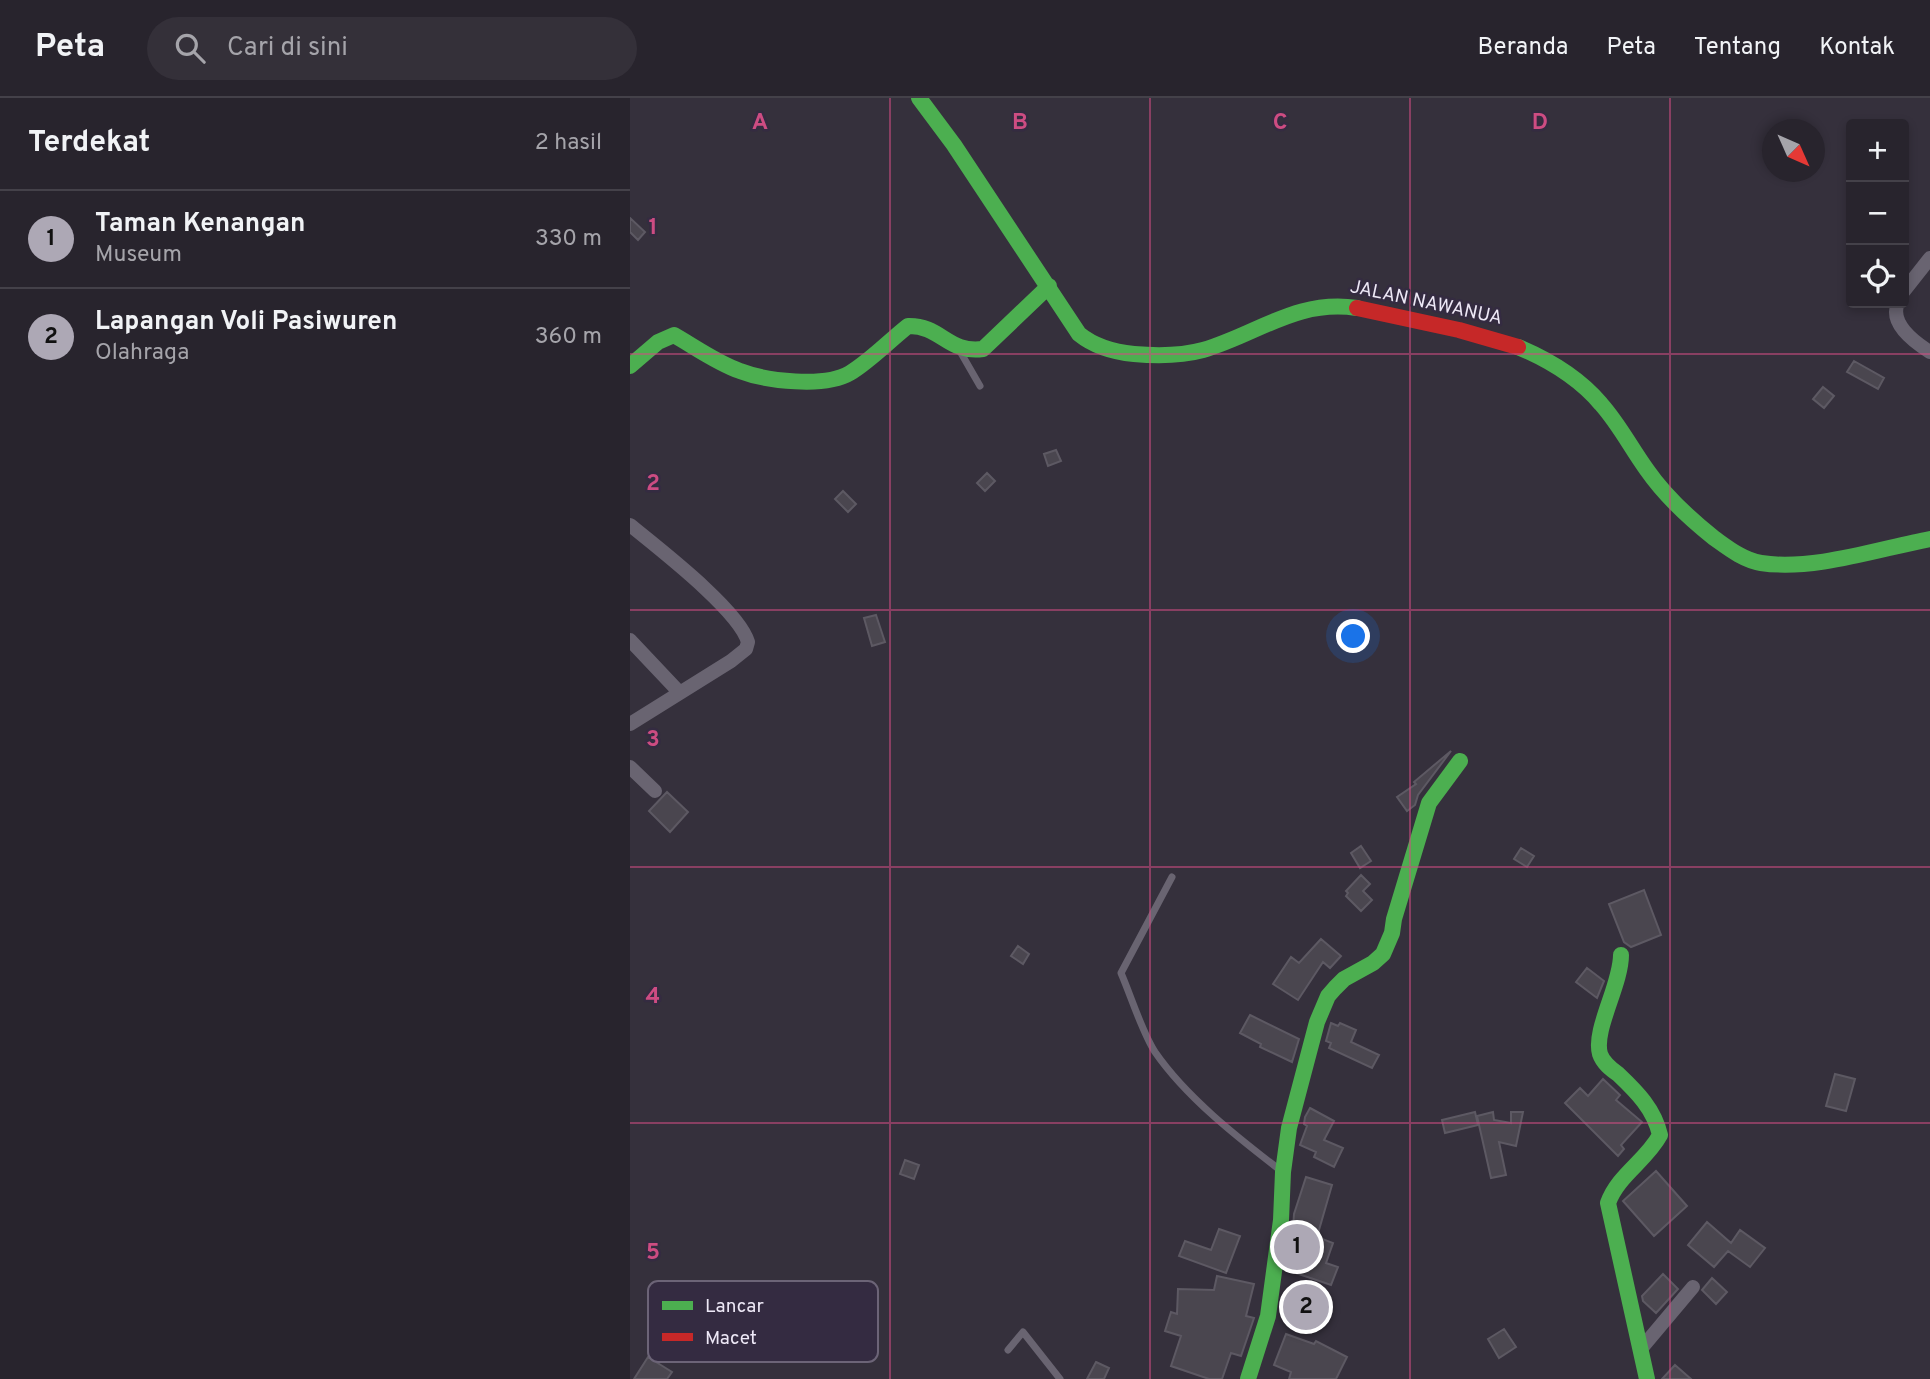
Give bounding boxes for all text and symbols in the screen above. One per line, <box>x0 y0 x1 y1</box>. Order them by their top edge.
search box <box>147 17 637 80</box>
text: Peta <box>35 27 105 69</box>
icon: search <box>171 29 209 67</box>
text: Cari di sini <box>227 32 348 65</box>
text: Beranda <box>1478 33 1569 63</box>
text: Peta <box>1607 33 1656 63</box>
text: Tentang <box>1694 33 1781 63</box>
text: Kontak <box>1819 33 1895 63</box>
text: A <box>752 109 768 138</box>
text: B <box>1012 109 1028 138</box>
text: C <box>1273 109 1287 138</box>
text: D <box>1532 109 1548 138</box>
north arrow <box>1762 119 1825 182</box>
map controls <box>1846 119 1909 308</box>
button: + <box>1846 119 1909 182</box>
text: Terdekat <box>28 125 150 162</box>
text: 2 hasil <box>535 129 602 158</box>
button: − <box>1846 182 1909 245</box>
text: Taman Kenangan <box>95 208 305 241</box>
text: 1 <box>648 214 658 243</box>
text: 1 <box>46 225 56 254</box>
text: 330 m <box>535 225 602 254</box>
text: Museum <box>95 241 182 270</box>
button: locate <box>1846 245 1909 308</box>
street label: JALAN NAWANUA <box>1348 275 1504 331</box>
text: Lapangan Voli Pasiwuren <box>95 306 397 339</box>
text: 2 <box>44 323 58 352</box>
text: 360 m <box>535 323 602 352</box>
text: Olahraga <box>95 339 189 368</box>
text: 2 <box>646 470 660 499</box>
your location <box>1336 619 1370 653</box>
text: 3 <box>646 726 660 755</box>
text: 4 <box>646 983 660 1012</box>
pin: 1 <box>1274 1221 1320 1273</box>
text: 5 <box>646 1239 660 1268</box>
legend <box>648 1281 878 1362</box>
pin: 2 <box>1283 1281 1329 1333</box>
text: Lancar <box>705 1295 764 1319</box>
text: Macet <box>705 1327 757 1351</box>

